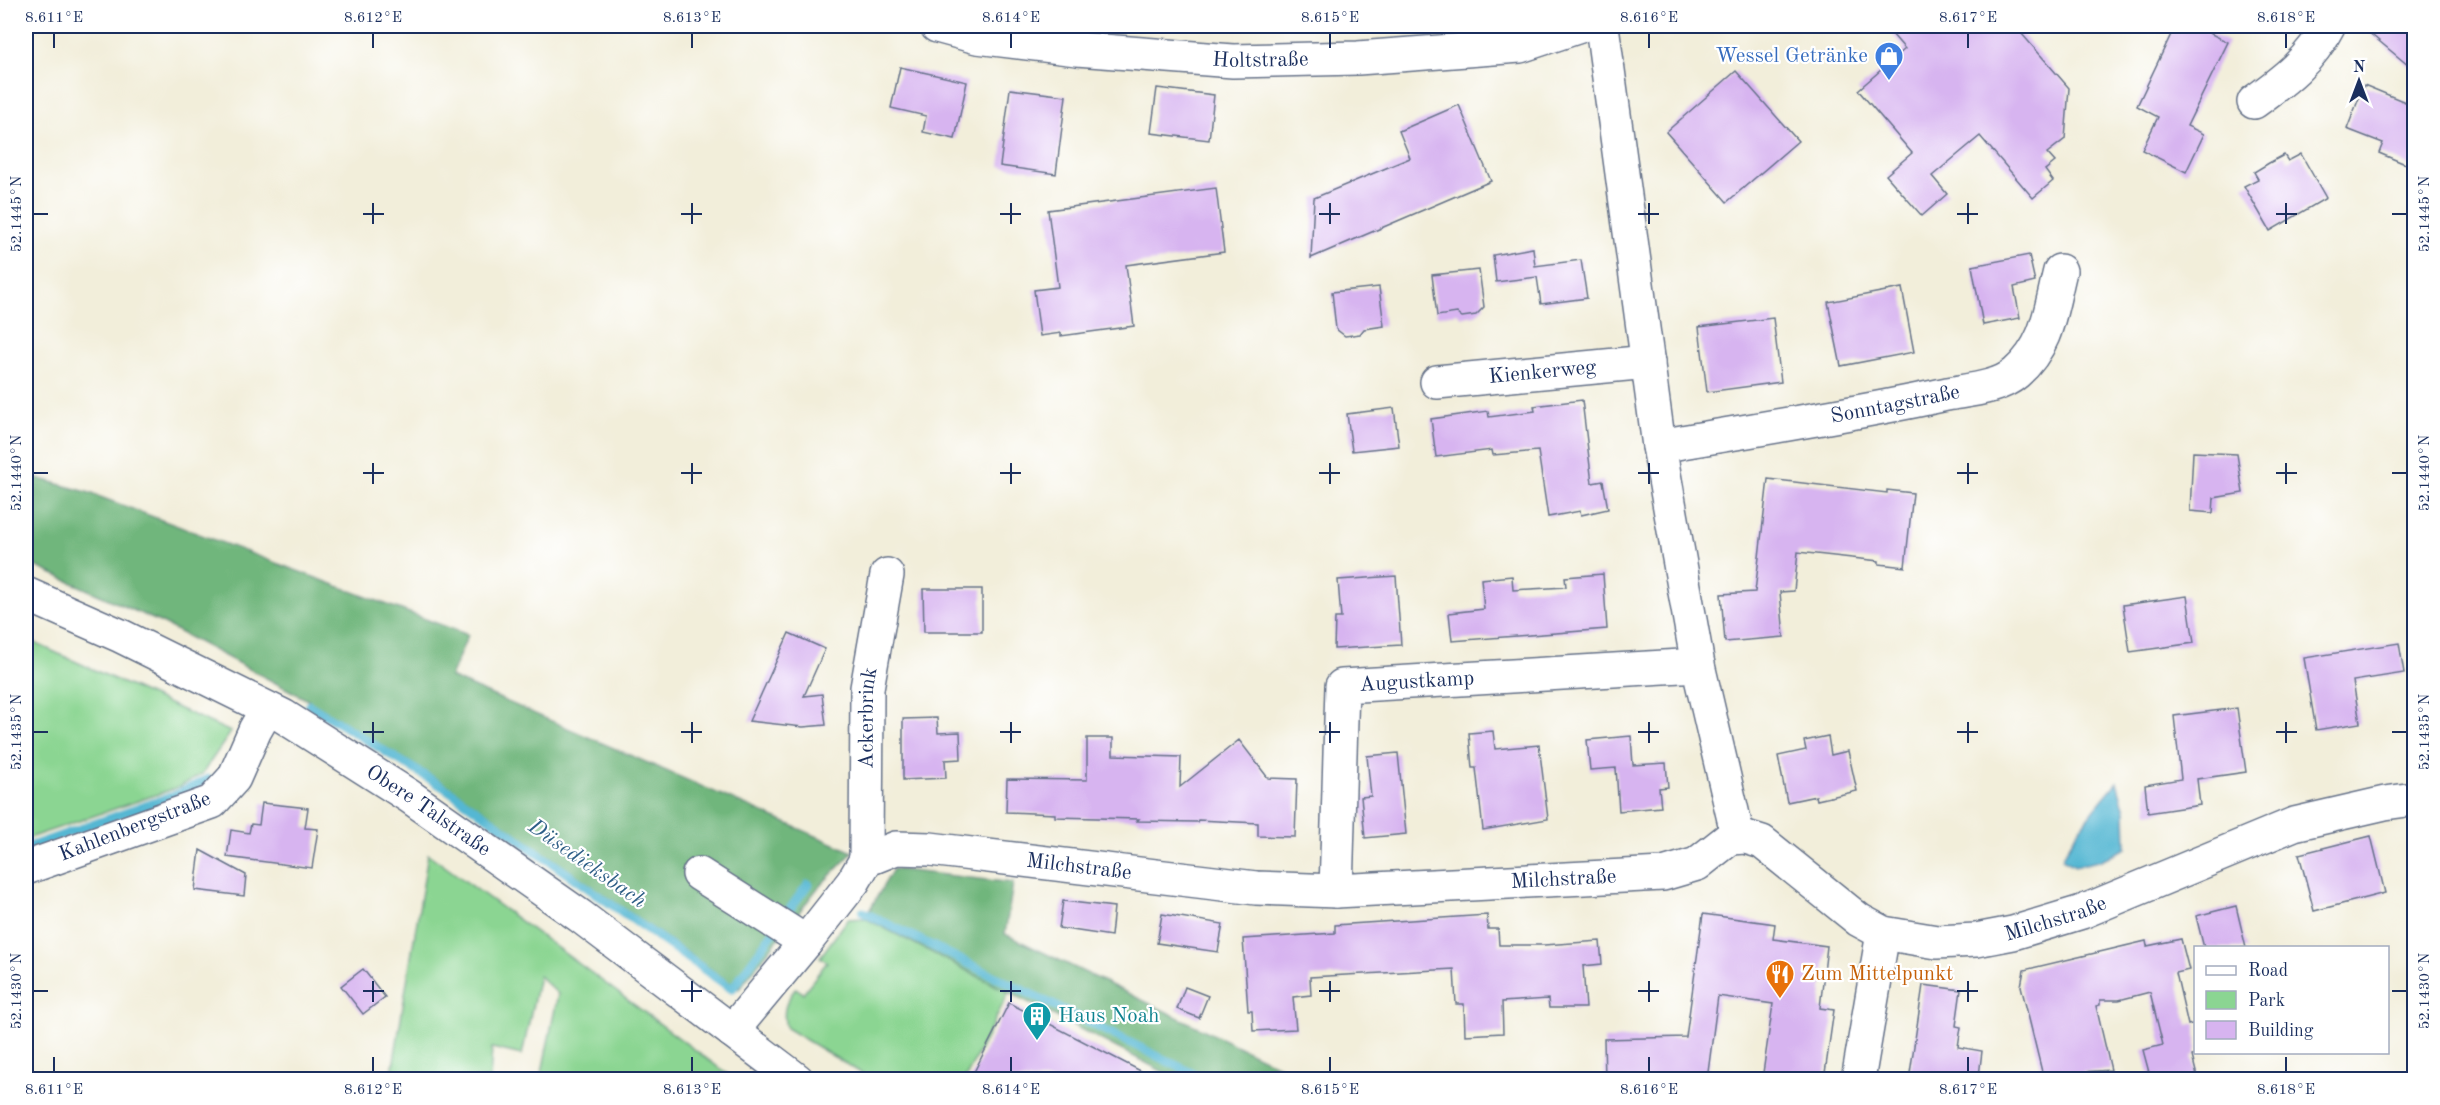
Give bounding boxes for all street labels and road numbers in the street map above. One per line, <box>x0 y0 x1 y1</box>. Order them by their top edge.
street label: Holtstraße <box>1211 49 1309 72</box>
street label: Kienkerweg <box>1488 356 1598 388</box>
street label: Sonntagstraße <box>1829 382 1961 427</box>
street label: Ackerbrink <box>856 666 881 769</box>
street label: Augustkamp <box>1359 668 1475 695</box>
street label: Obere Talstraße <box>362 761 494 860</box>
street label: Kahlenbergstraße <box>56 788 214 866</box>
street label: Milchstraße <box>1025 850 1133 884</box>
street label: Milchstraße <box>1510 866 1617 892</box>
street label: Milchstraße <box>2002 892 2110 945</box>

